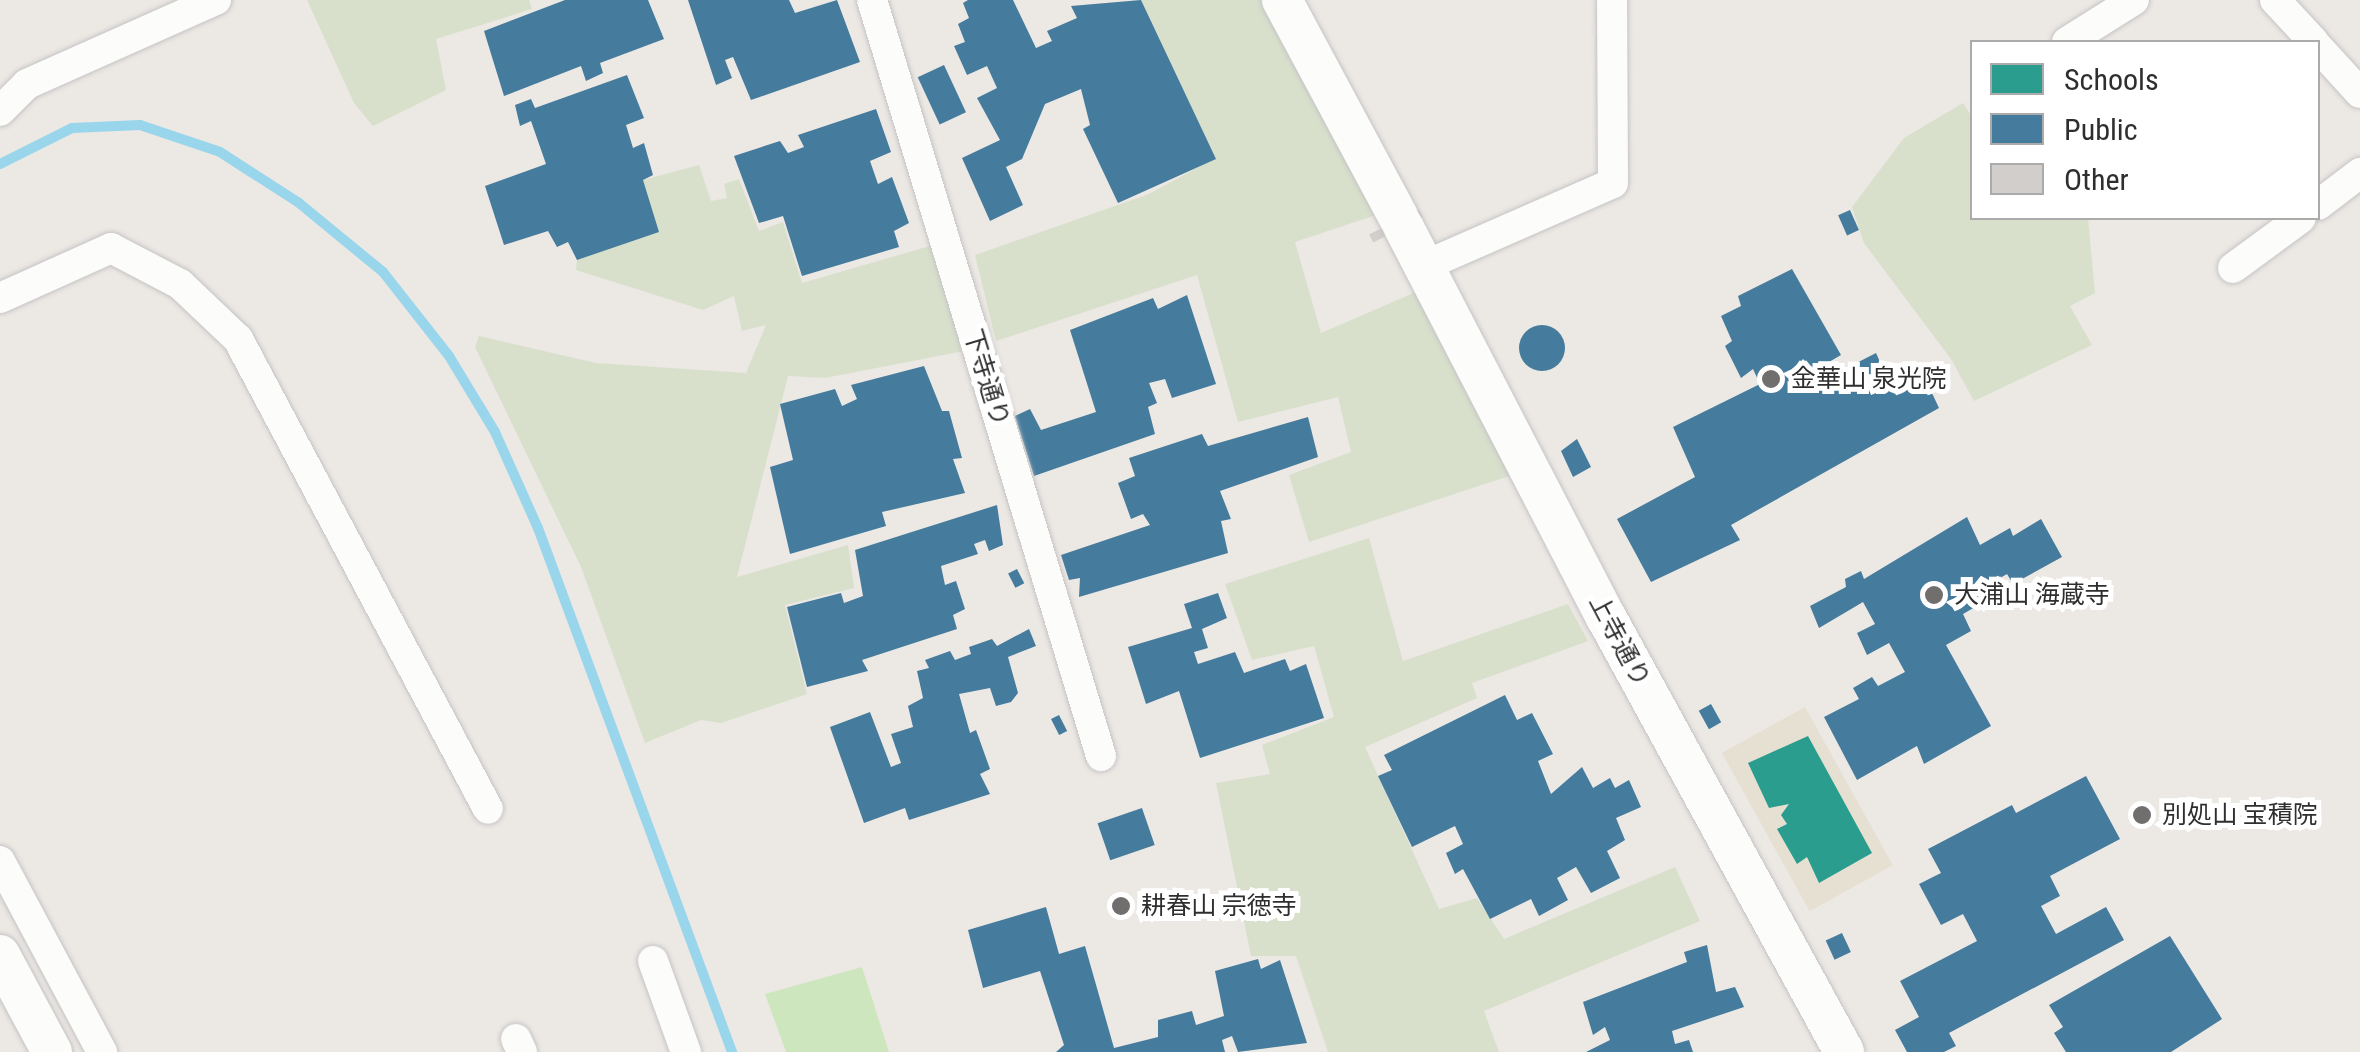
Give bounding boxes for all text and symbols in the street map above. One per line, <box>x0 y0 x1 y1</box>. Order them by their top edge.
legend <box>1970 40 2320 220</box>
text: Schools <box>2064 62 2159 97</box>
text: Public <box>2064 112 2138 147</box>
text: Other <box>2064 162 2129 197</box>
street label: 下寺通り <box>957 326 1015 430</box>
place label: 金華山 泉光院 <box>1791 364 1947 394</box>
marker: 金華山 泉光院 <box>1760 368 1782 390</box>
place label: 大浦山 海蔵寺 <box>1954 580 2110 610</box>
marker: 大浦山 海蔵寺 <box>1923 584 1945 606</box>
street label: 上寺通り <box>1582 590 1656 692</box>
place label: 別処山 宝積院 <box>2162 800 2318 830</box>
marker: 別処山 宝積院 <box>2131 804 2153 826</box>
place label: 耕春山 宗徳寺 <box>1141 891 1297 921</box>
marker: 耕春山 宗徳寺 <box>1110 895 1132 917</box>

